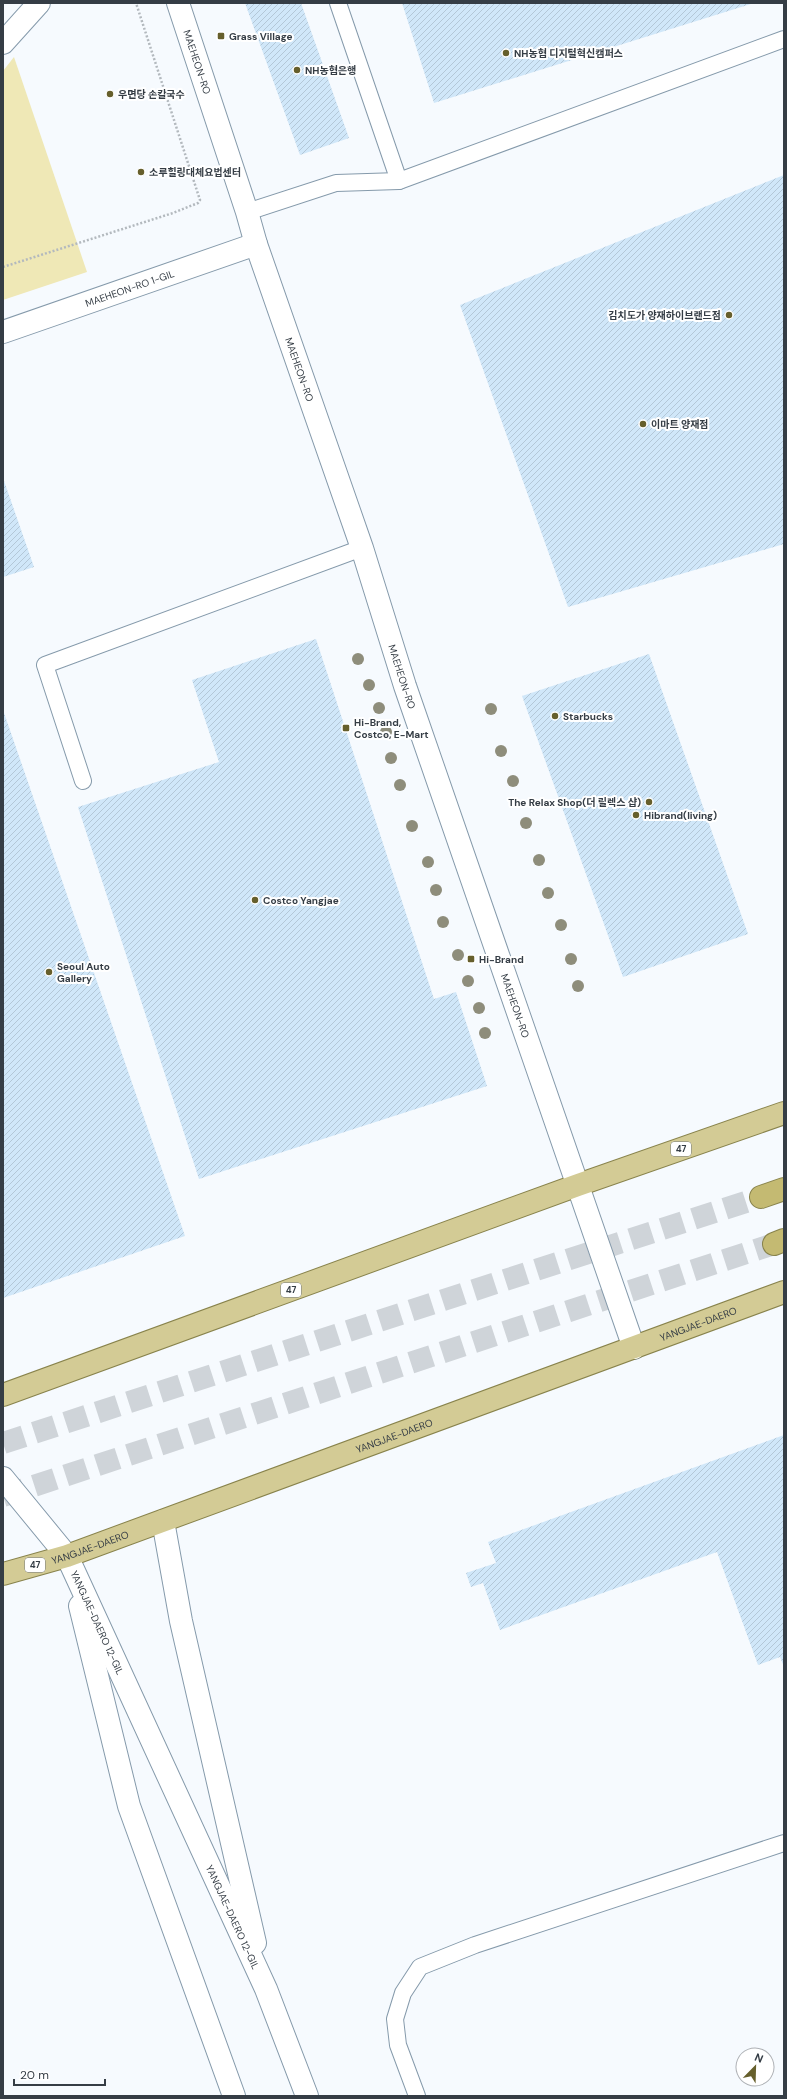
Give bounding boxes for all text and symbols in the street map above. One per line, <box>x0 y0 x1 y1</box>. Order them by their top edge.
street label: MAEHEON-RO <box>181 28 214 96</box>
place label: Grass Village <box>229 30 293 43</box>
marker: Grass Village <box>216 31 226 41</box>
place label: NH농협 디지털혁신캠퍼스 <box>514 47 623 60</box>
marker: NH농협 디지털혁신캠퍼스 <box>501 48 511 58</box>
place label: NH농협은행 <box>305 64 356 77</box>
marker: NH농협은행 <box>292 65 302 75</box>
place label: 우면당 손칼국수 <box>118 88 185 101</box>
marker: 우면당 손칼국수 <box>105 89 115 99</box>
place label: 소루힐링대체요법센터 <box>149 166 241 179</box>
marker: 소루힐링대체요법센터 <box>136 167 146 177</box>
street label: MAEHEON-RO 1-GIL <box>83 266 176 309</box>
place label: 김치도가 양재하이브랜드점 <box>608 309 721 322</box>
marker: 김치도가 양재하이브랜드점 <box>724 310 734 320</box>
street label: MAEHEON-RO <box>283 336 317 403</box>
place label: 이마트 양재점 <box>651 418 709 431</box>
marker: 이마트 양재점 <box>638 419 648 429</box>
street label: MAEHEON-RO <box>386 643 419 711</box>
place label: Starbucks <box>563 710 613 723</box>
marker: Starbucks <box>550 711 560 721</box>
place label: Hi-Brand, Costco, E-Mart <box>354 716 429 741</box>
marker: Hi-Brand, Costco, E-Mart <box>341 723 351 733</box>
place label: The Relax Shop(더 릴렉스 샵) <box>508 796 641 809</box>
marker: The Relax Shop(더 릴렉스 샵) <box>644 797 654 807</box>
place label: Hibrand(living) <box>644 809 717 822</box>
marker: Hibrand(living) <box>631 810 641 820</box>
place label: Costco Yangjae <box>263 894 339 907</box>
marker: Costco Yangjae <box>250 895 260 905</box>
place label: Hi-Brand <box>479 953 524 966</box>
marker: Hi-Brand <box>466 954 476 964</box>
place label: Seoul Auto Gallery <box>57 960 110 985</box>
marker: Seoul Auto Gallery <box>44 967 54 977</box>
street label: MAEHEON-RO <box>498 972 533 1040</box>
road number: 47 <box>671 1142 691 1156</box>
road number: 47 <box>281 1283 301 1297</box>
street label: YANGJAE-DAERO <box>658 1303 739 1344</box>
street label: YANGJAE-DAERO <box>354 1415 435 1456</box>
street label: YANGJAE-DAERO <box>50 1527 131 1567</box>
road number: 47 <box>25 1558 45 1572</box>
street label: YANGJAE-DAERO 12-GIL <box>68 1568 127 1677</box>
street label: YANGJAE-DAERO 12-GIL <box>203 1863 262 1971</box>
north arrow <box>735 2047 775 2087</box>
text: N <box>752 2050 765 2066</box>
scale bar <box>14 2061 105 2087</box>
text: 20 m <box>20 2067 49 2083</box>

